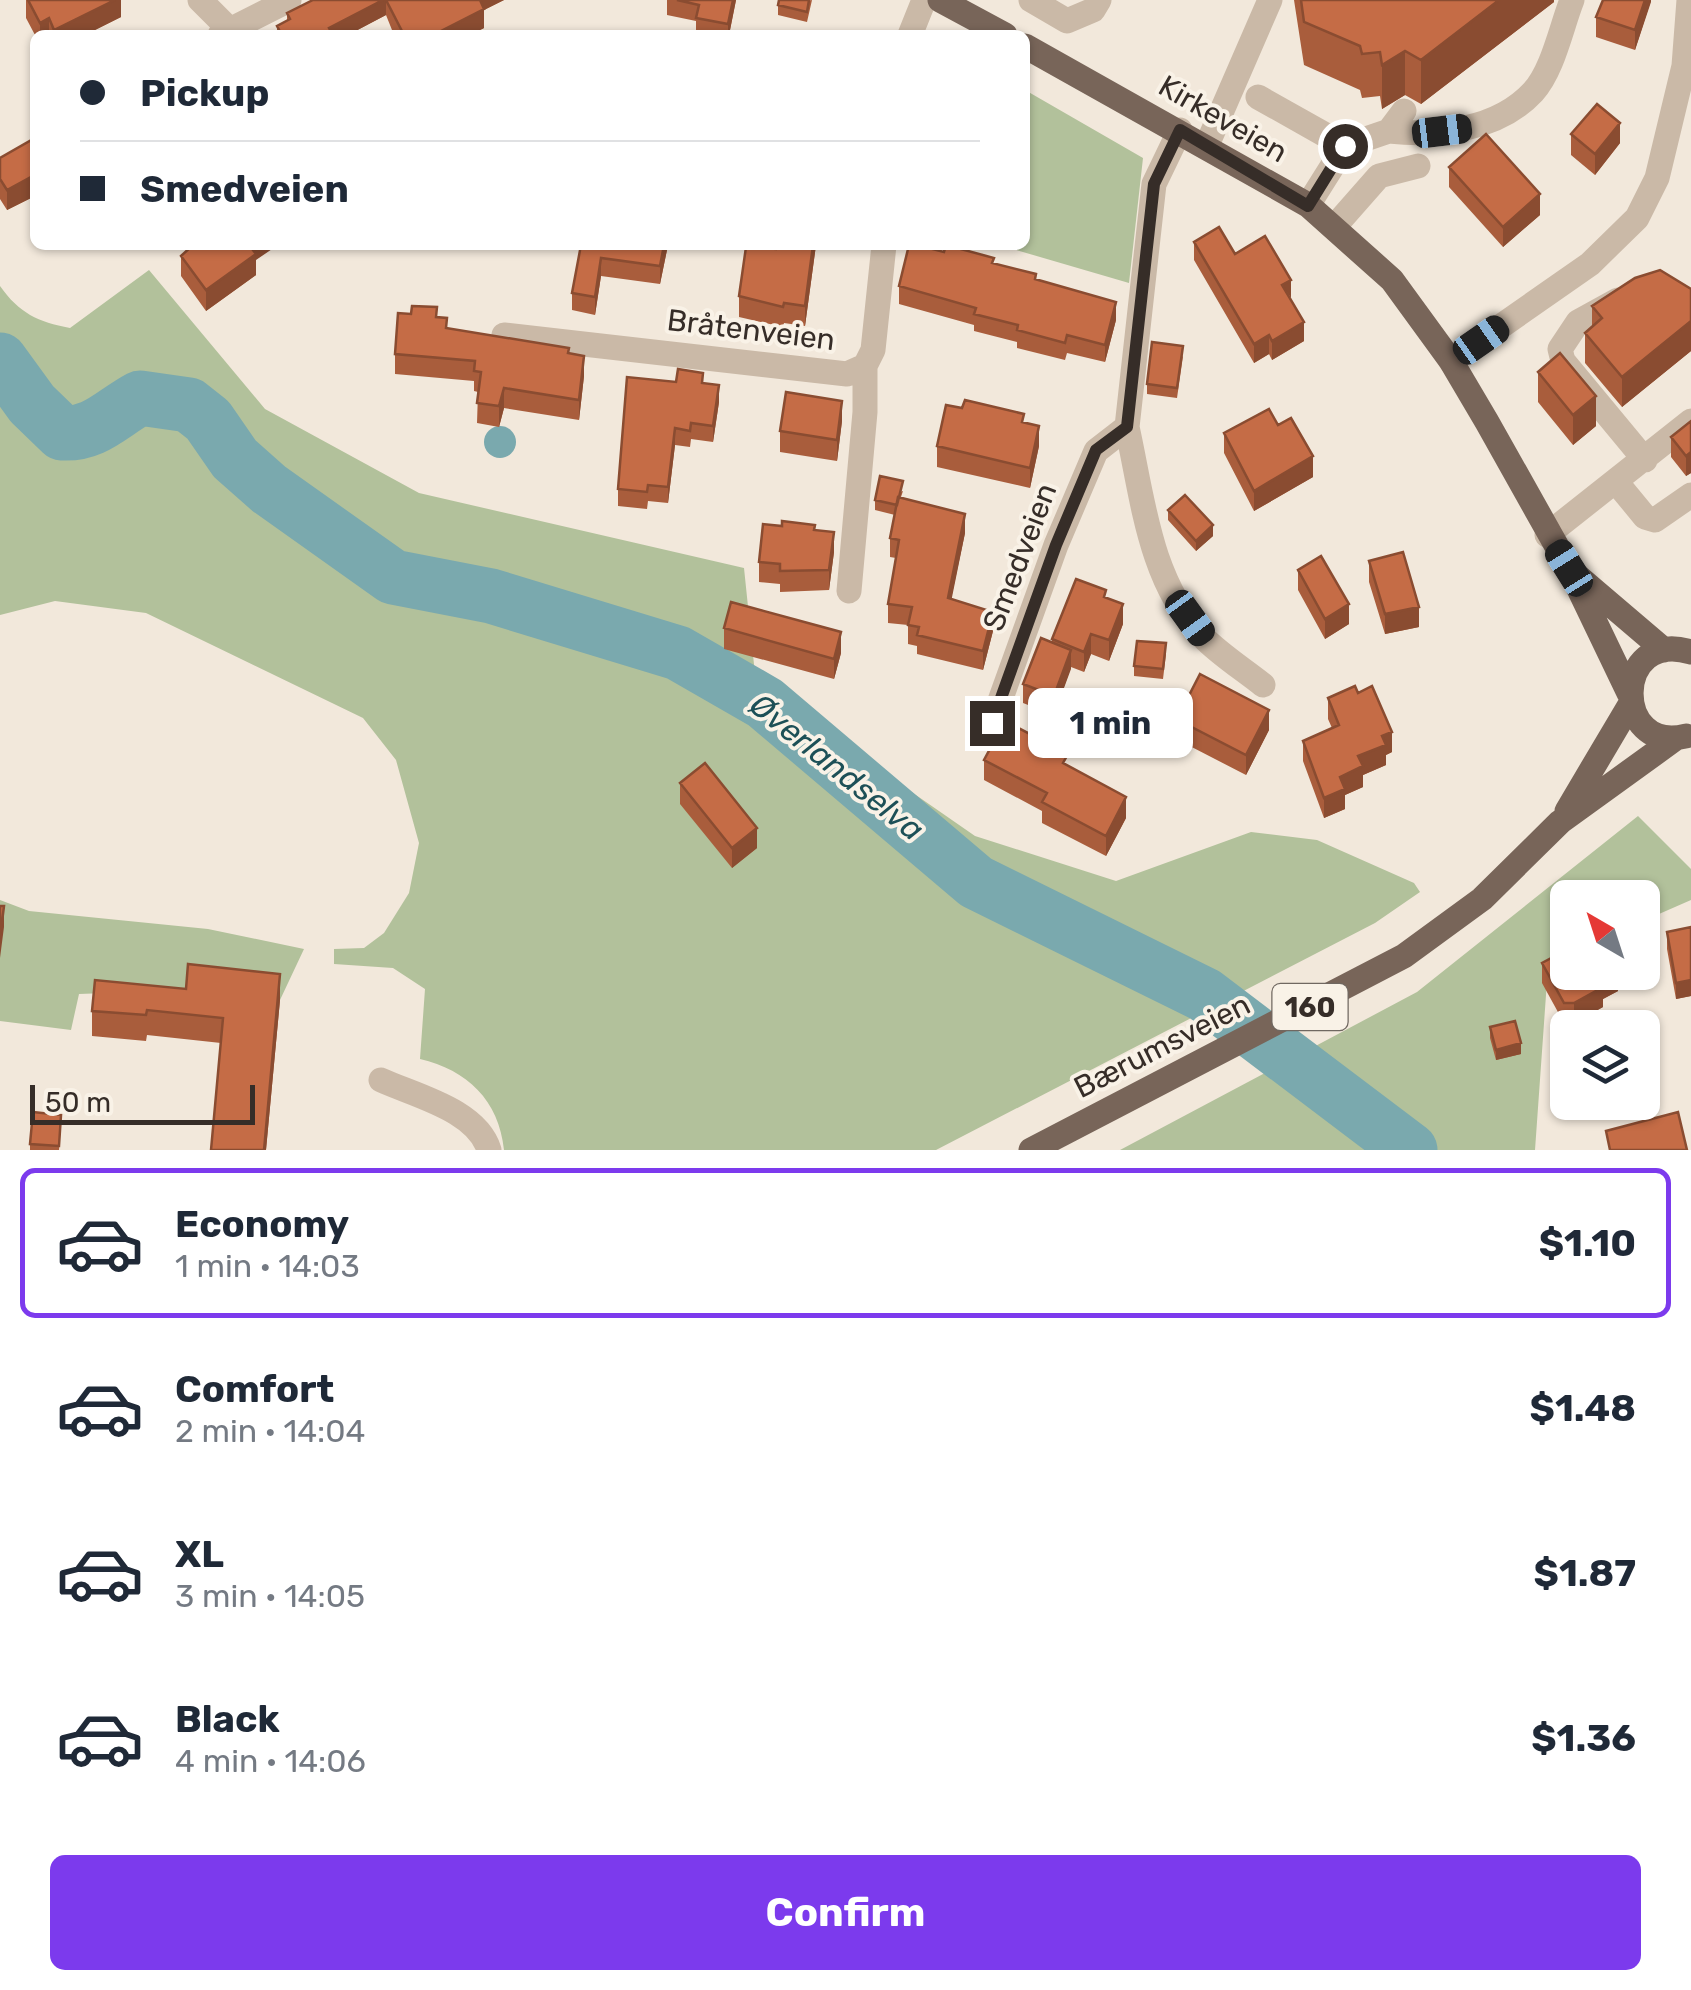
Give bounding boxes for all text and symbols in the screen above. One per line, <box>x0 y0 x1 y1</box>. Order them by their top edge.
street label: Kirkeveien <box>1152 68 1294 170</box>
text: Pickup <box>140 70 269 116</box>
car <box>1410 112 1474 150</box>
route start <box>1323 124 1368 169</box>
text: Smedveien <box>140 166 349 212</box>
street label: Bråtenveien <box>665 302 837 358</box>
car <box>1448 311 1514 369</box>
street label: Smedveien <box>975 478 1065 636</box>
car <box>1540 535 1598 601</box>
car <box>1160 585 1220 651</box>
water label: Øverlandselva <box>743 685 931 849</box>
callout: 1 min <box>1027 688 1192 758</box>
route end <box>970 701 1015 746</box>
text: 1 min <box>1070 704 1151 742</box>
north arrow <box>1550 880 1660 990</box>
map controls <box>1550 880 1660 1120</box>
road number: 160 <box>1272 984 1348 1030</box>
street label: Bærumsveien <box>1068 986 1256 1106</box>
button: layers <box>1550 1010 1660 1120</box>
scale bar <box>30 1080 255 1124</box>
text: 50 m <box>45 1086 111 1119</box>
icon: car <box>55 1198 145 1288</box>
text: Economy <box>175 1201 349 1247</box>
text: $1.10 <box>1539 1220 1636 1266</box>
text: 1 min · 14:03 <box>175 1247 360 1285</box>
icon: car <box>55 1363 145 1453</box>
text: Comfort <box>175 1366 334 1412</box>
text: $1.48 <box>1530 1385 1636 1431</box>
text: 2 min · 14:04 <box>175 1412 365 1450</box>
icon: car <box>55 1528 145 1618</box>
text: XL <box>175 1531 224 1577</box>
text: $1.87 <box>1534 1550 1636 1596</box>
text: 3 min · 14:05 <box>175 1577 365 1615</box>
icon: car <box>55 1693 145 1783</box>
text: Black <box>175 1696 280 1742</box>
text: $1.36 <box>1531 1715 1636 1761</box>
text: 4 min · 14:06 <box>175 1742 366 1780</box>
button: Confirm <box>50 1855 1641 1970</box>

